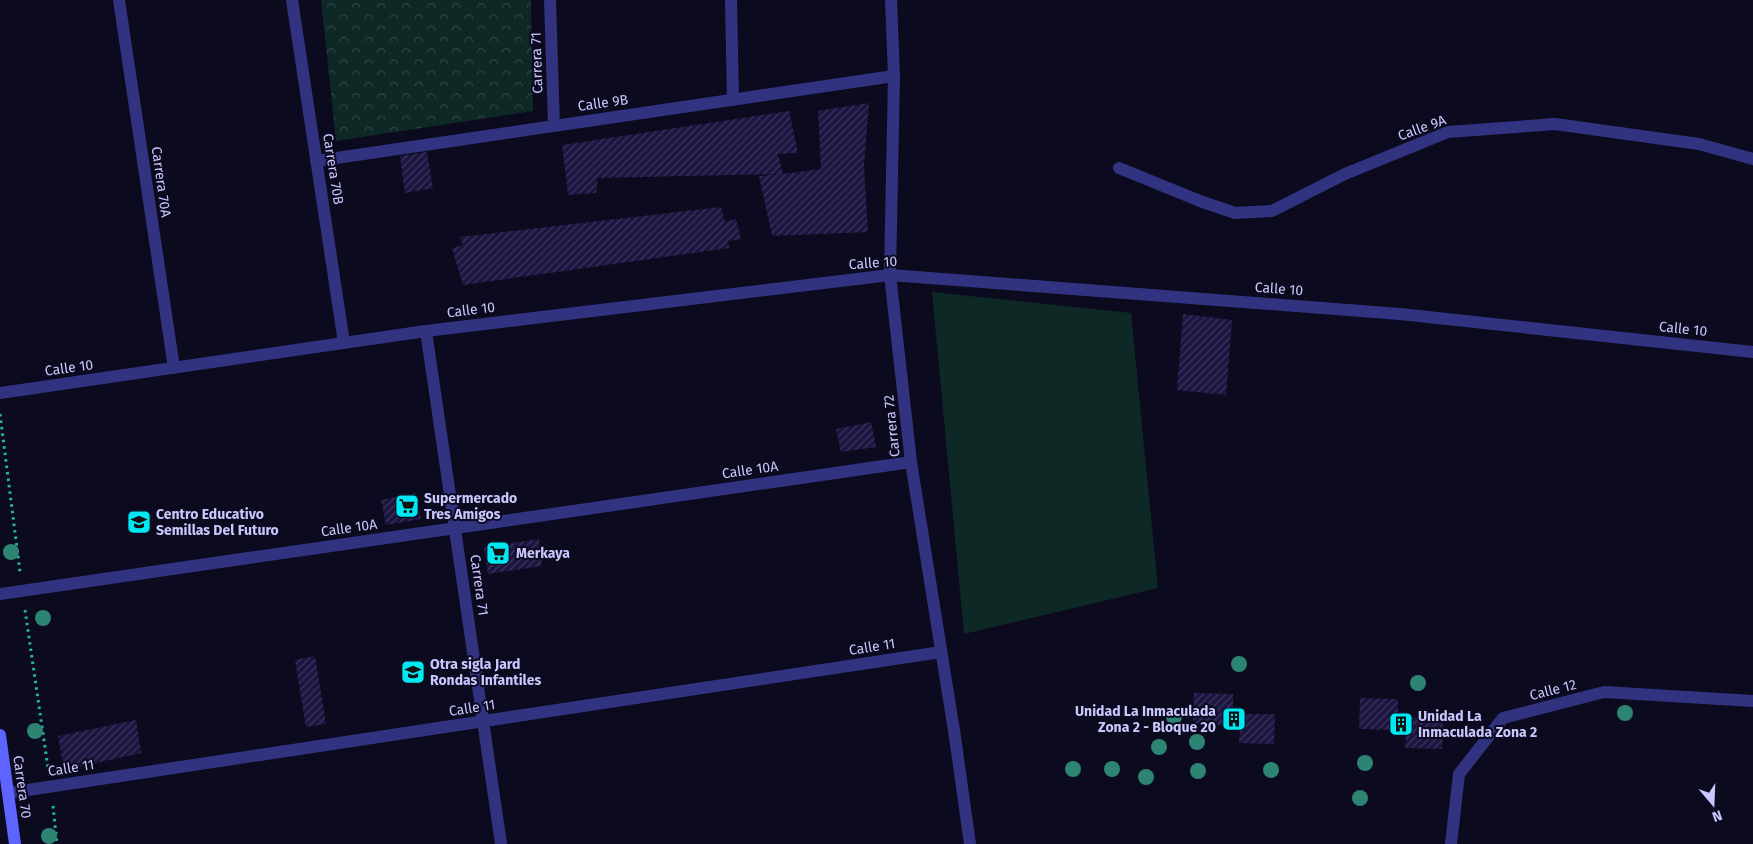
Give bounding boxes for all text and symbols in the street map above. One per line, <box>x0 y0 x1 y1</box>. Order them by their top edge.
street label: Carrera 71 <box>527 32 547 94</box>
street label: Calle 9B <box>577 91 629 115</box>
street label: Calle 9A <box>1396 111 1448 145</box>
street label: Carrera 70B <box>319 132 347 206</box>
street label: Carrera 70A <box>148 145 174 219</box>
street label: Calle 10 <box>848 253 898 273</box>
street label: Calle 10 <box>1254 279 1304 299</box>
street label: Calle 10 <box>446 299 496 321</box>
street label: Calle 10 <box>1658 318 1708 340</box>
street label: Calle 10 <box>44 356 94 380</box>
street label: Carrera 72 <box>880 394 904 458</box>
street label: Calle 10A <box>721 458 779 482</box>
place label: Supermercado Tres Amigos <box>424 490 517 523</box>
supermarket icon: Supermercado Tres Amigos <box>394 493 420 519</box>
place label: Centro Educativo Semillas Del Futuro <box>156 506 279 539</box>
school or university icon: Centro Educativo Semillas Del Futuro <box>126 509 152 535</box>
street label: Calle 10A <box>320 516 378 540</box>
supermarket icon: Merkaya <box>485 540 511 566</box>
place label: Merkaya <box>516 545 570 562</box>
street label: Carrera 71 <box>466 553 492 617</box>
street label: Calle 11 <box>848 635 896 659</box>
place label: Otra sigla Jard Rondas Infantiles <box>430 656 541 689</box>
school or university icon: Otra sigla Jard Rondas Infantiles <box>400 659 426 685</box>
street label: Calle 12 <box>1528 676 1578 704</box>
street label: Calle 11 <box>448 696 496 720</box>
place label: Unidad La Inmaculada Zona 2 - Bloque 20 <box>1075 703 1216 736</box>
building icon: Unidad La Inmaculada Zona 2 - Bloque 20 <box>1221 706 1247 732</box>
place label: Unidad La Inmaculada Zona 2 <box>1418 708 1537 741</box>
building icon: Unidad La Inmaculada Zona 2 <box>1388 711 1414 737</box>
street label: Carrera 70 <box>9 754 35 820</box>
street label: Calle 11 <box>47 756 95 780</box>
north arrow <box>1688 779 1738 829</box>
text: N <box>1710 806 1724 825</box>

